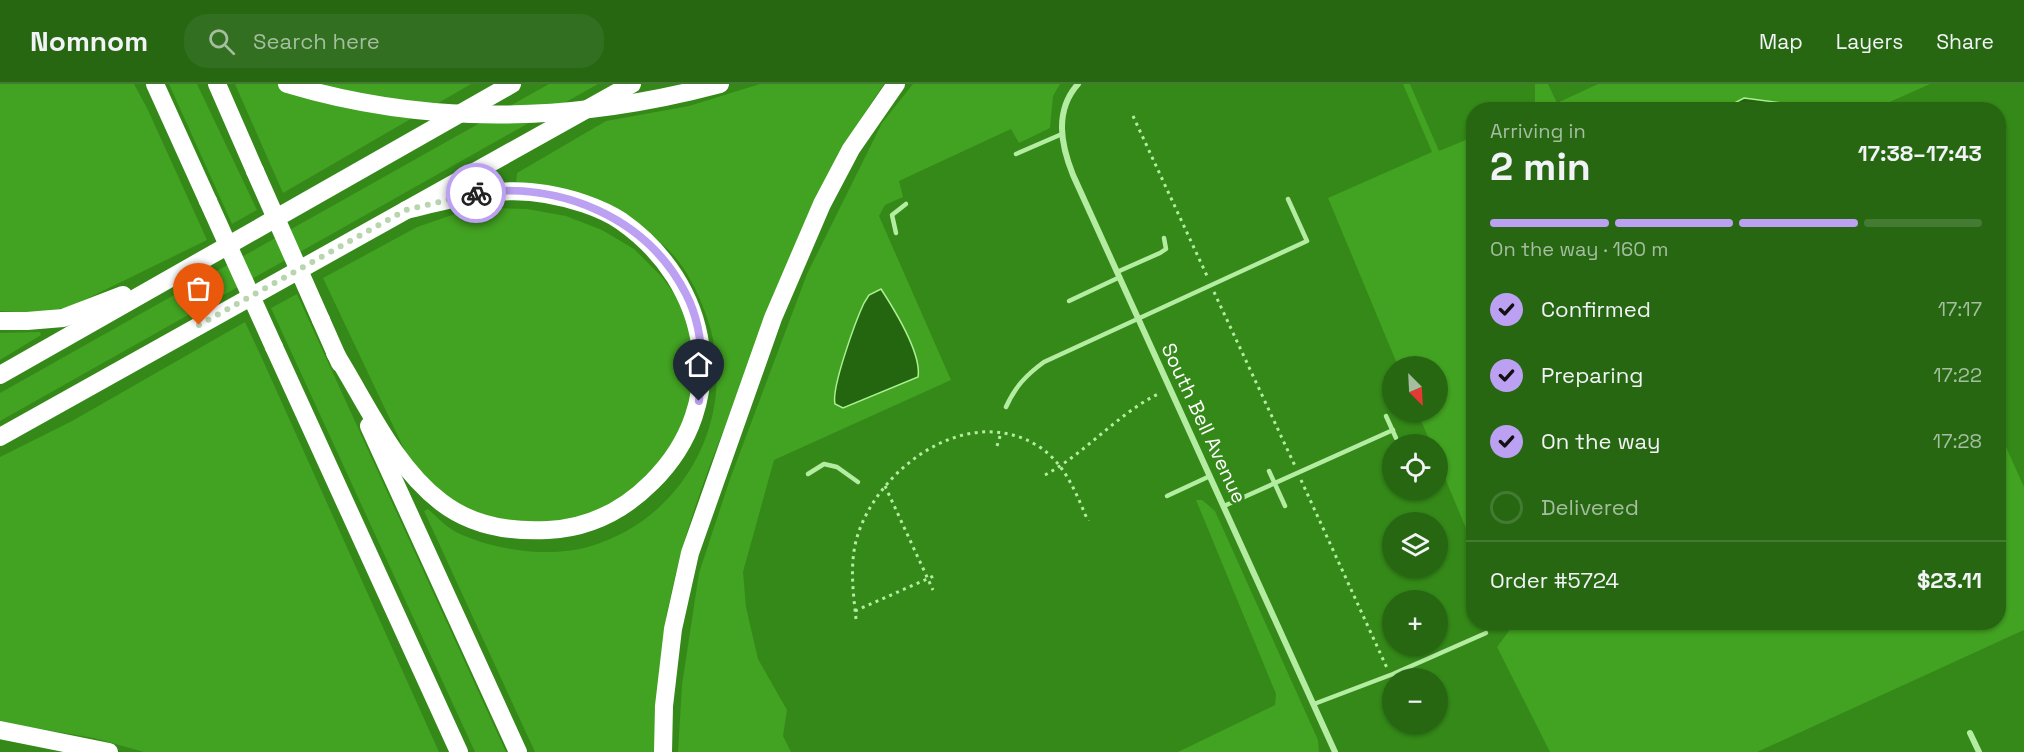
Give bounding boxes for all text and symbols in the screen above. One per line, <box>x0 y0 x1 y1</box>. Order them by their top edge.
search box <box>184 14 604 68</box>
text: Nomnom <box>30 23 148 59</box>
icon: search <box>205 25 238 58</box>
text: Search here <box>253 27 380 55</box>
text: Map <box>1759 28 1803 55</box>
text: Layers <box>1836 28 1903 55</box>
text: Share <box>1936 28 1994 55</box>
text: Arriving in <box>1490 118 1586 144</box>
text: 17:38–17:43 <box>1858 139 1982 167</box>
text: 2 min <box>1490 142 1591 191</box>
courier <box>446 163 506 223</box>
icon: bike <box>460 177 493 210</box>
text: On the way · 160 m <box>1490 236 1668 262</box>
pin <box>173 263 224 325</box>
icon: bag <box>182 272 215 305</box>
icon: check <box>1490 293 1523 326</box>
text: Confirmed <box>1541 295 1651 323</box>
text: 17:17 <box>1938 296 1982 322</box>
pin <box>673 339 724 401</box>
street label: South Bell Avenue <box>1155 339 1253 507</box>
icon: home <box>682 348 715 381</box>
north arrow <box>1382 356 1448 422</box>
map controls <box>1382 356 1448 734</box>
icon: check <box>1490 359 1523 392</box>
text: Preparing <box>1541 361 1643 389</box>
text: 17:22 <box>1933 362 1982 388</box>
icon: check <box>1490 425 1523 458</box>
text: On the way <box>1541 427 1660 455</box>
text: 17:28 <box>1933 428 1982 454</box>
button: locate <box>1382 434 1448 500</box>
text: Delivered <box>1541 493 1639 521</box>
button: layers <box>1382 512 1448 578</box>
text: Order #5724 <box>1490 566 1619 594</box>
text: $23.11 <box>1917 566 1982 594</box>
button: + <box>1382 590 1448 656</box>
button: − <box>1382 668 1448 734</box>

